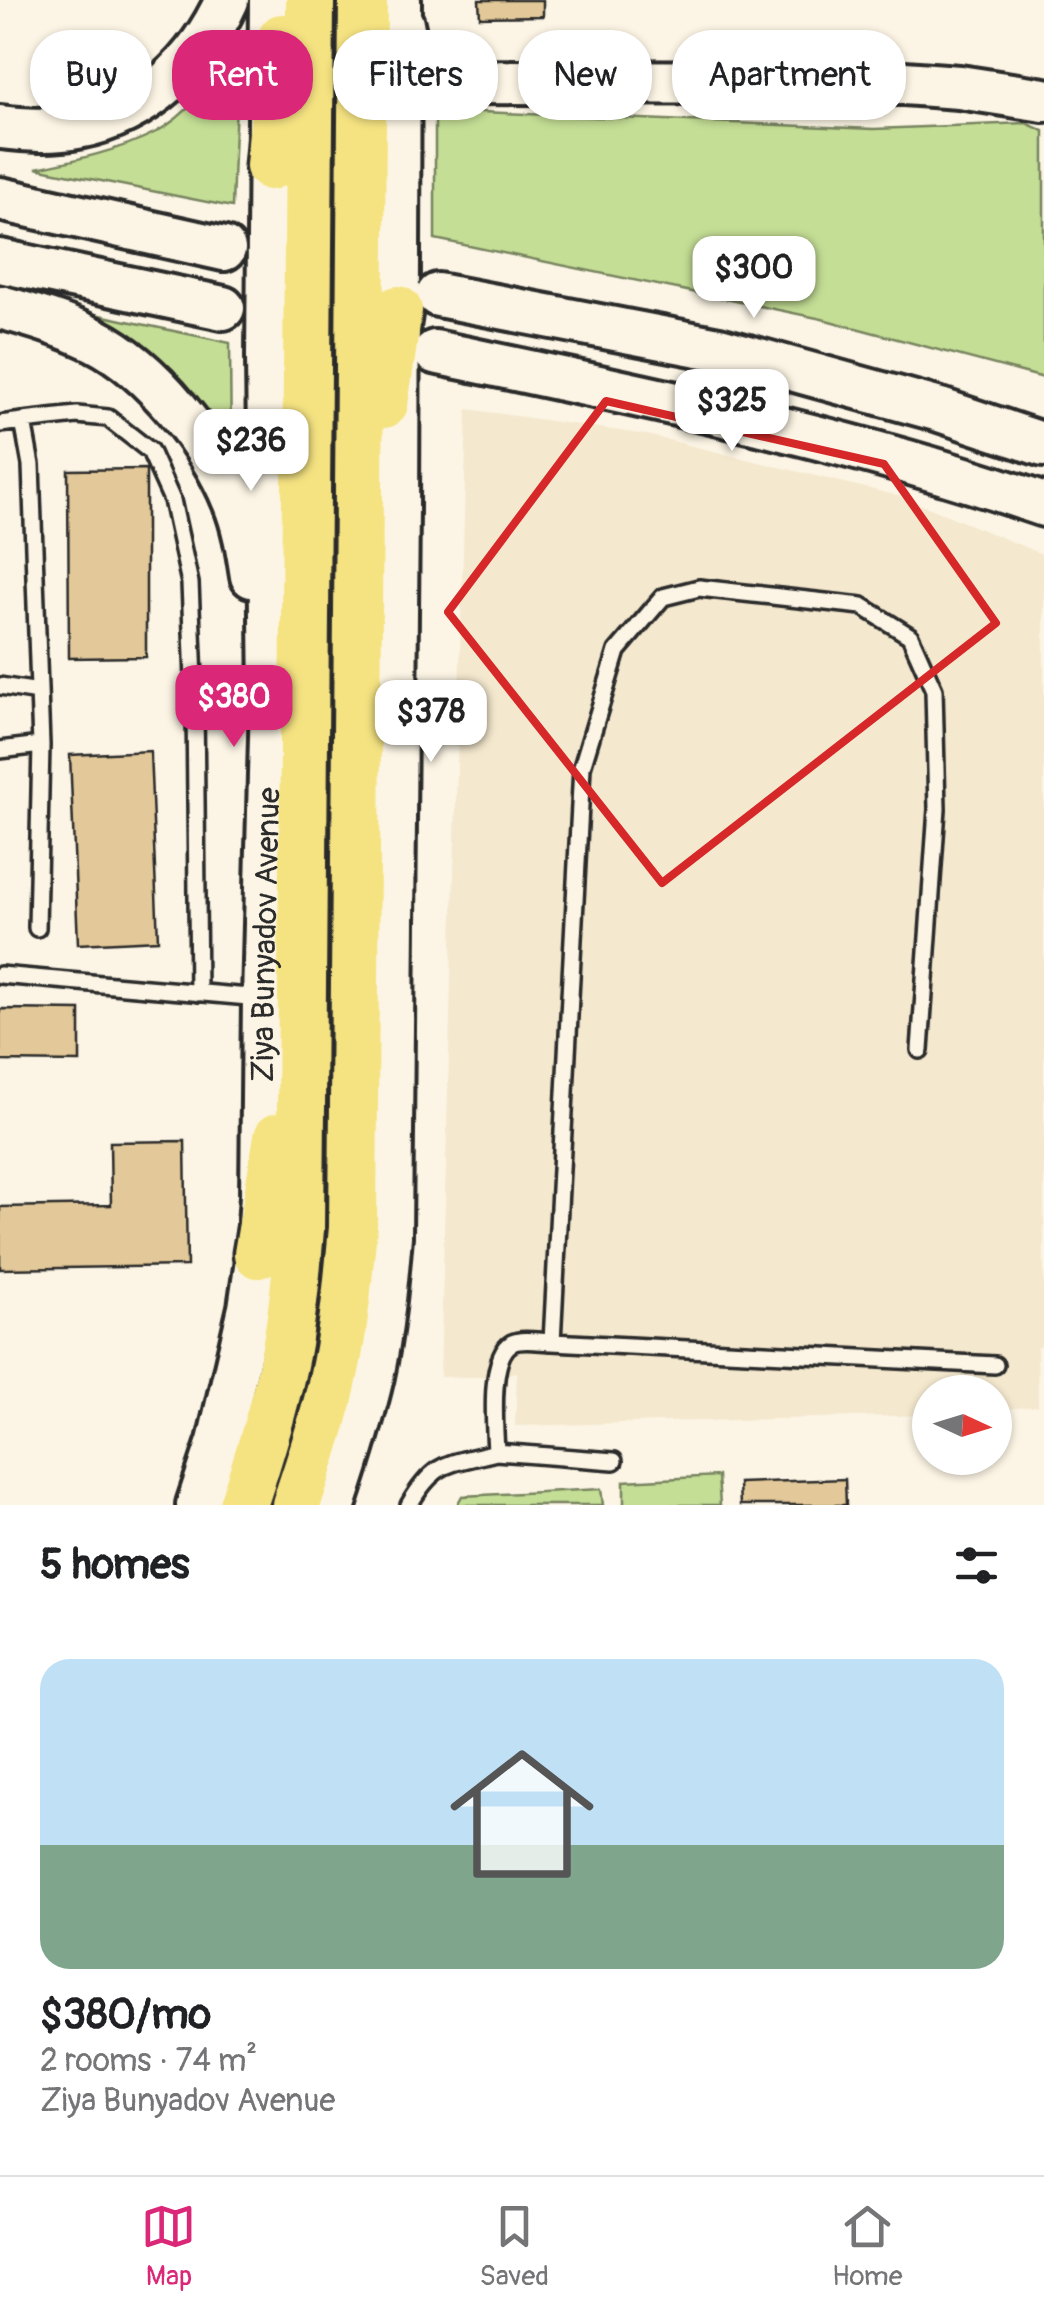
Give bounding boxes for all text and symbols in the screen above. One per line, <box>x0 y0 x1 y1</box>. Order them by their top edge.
chip: Buy <box>30 30 152 120</box>
chip: Rent <box>172 30 313 120</box>
chip: Filters <box>333 30 498 120</box>
chip: New <box>518 30 652 120</box>
chip: Apartment <box>672 30 906 120</box>
pin: $300 <box>695 236 813 321</box>
text: $300 <box>715 248 793 288</box>
pin: $325 <box>673 369 791 454</box>
text: $325 <box>697 381 767 421</box>
pin: $236 <box>192 409 310 494</box>
text: $236 <box>216 421 286 461</box>
pin: $380 <box>175 665 293 750</box>
text: $380 <box>197 677 271 717</box>
pin: $378 <box>372 680 490 765</box>
text: $378 <box>397 692 465 732</box>
street label: Ziya Bunyadov Avenue <box>243 786 290 1083</box>
north arrow <box>912 1375 1012 1475</box>
map controls <box>912 1375 1012 1475</box>
icon: filters <box>949 1538 1004 1593</box>
text: 5 homes <box>40 1539 190 1591</box>
icon: home <box>432 1724 612 1904</box>
text: $380/mo <box>40 1989 211 2041</box>
text: 2 rooms · 74 m² <box>40 2041 257 2081</box>
text: Ziya Bunyadov Avenue <box>40 2081 335 2121</box>
tab: Map <box>141 2199 196 2294</box>
tab: Saved <box>479 2199 549 2294</box>
tab: Home <box>832 2199 902 2294</box>

